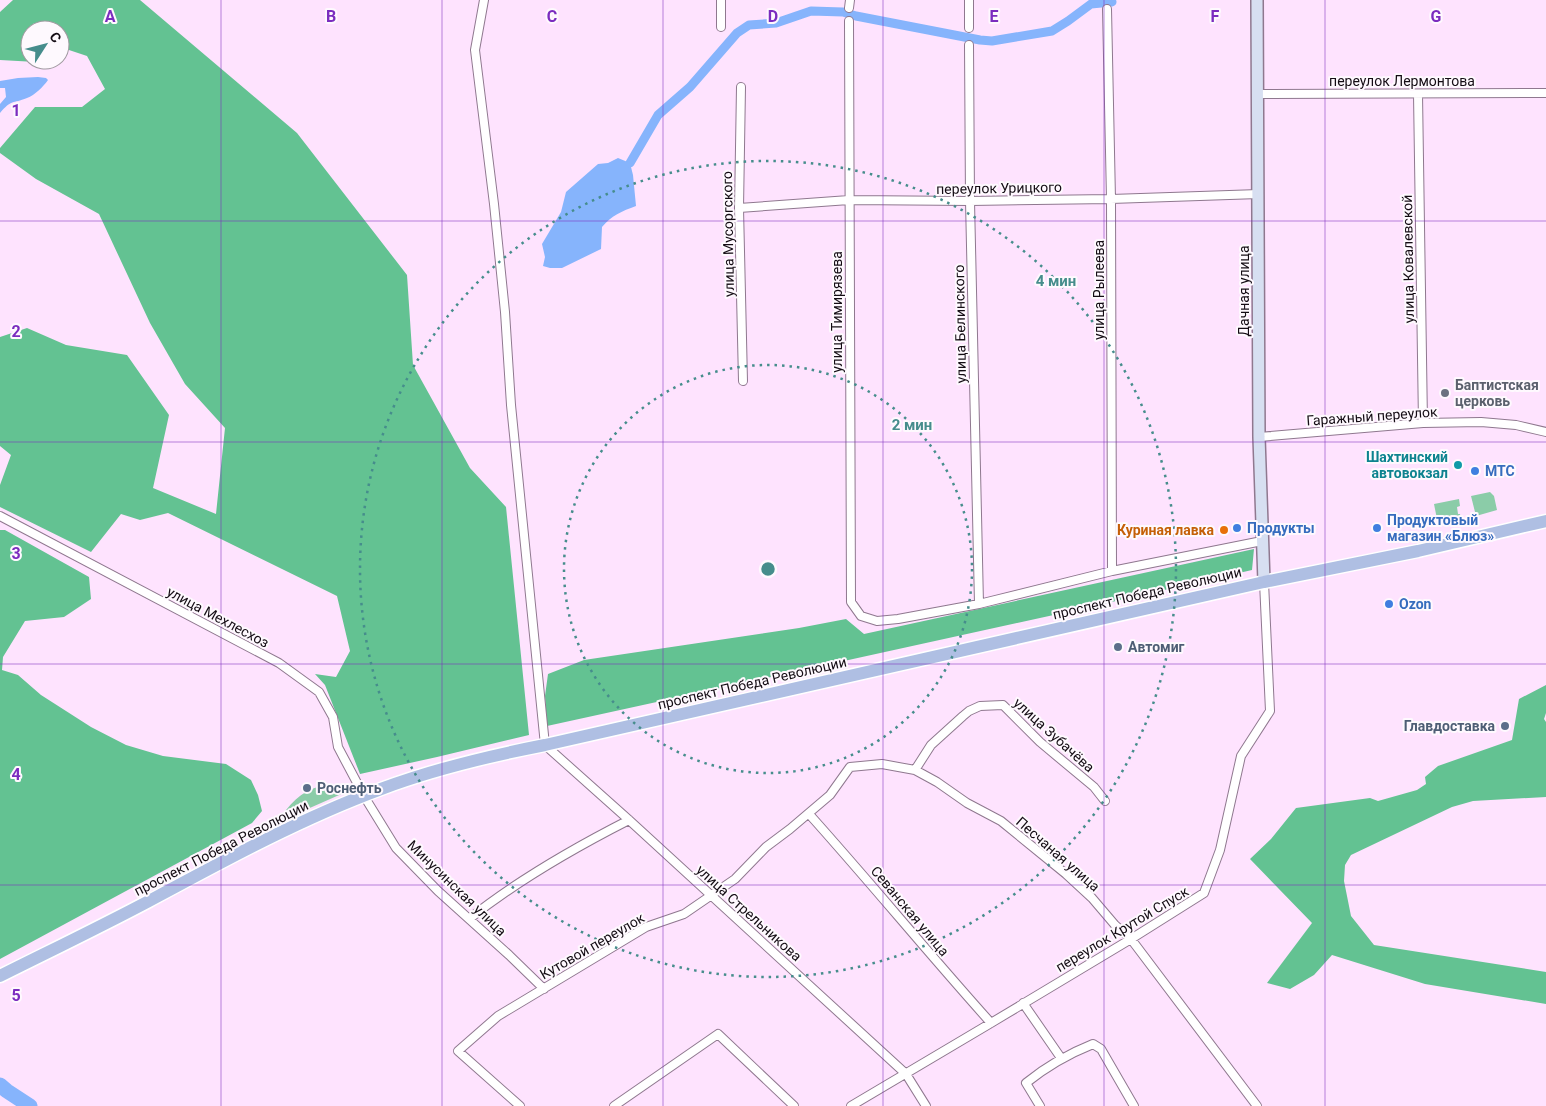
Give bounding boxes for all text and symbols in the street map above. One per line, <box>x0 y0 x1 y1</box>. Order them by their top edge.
text: A <box>105 7 116 26</box>
text: B <box>326 7 336 26</box>
text: C <box>547 7 557 26</box>
text: D <box>768 7 778 26</box>
text: E <box>990 7 999 26</box>
text: F <box>1211 7 1220 26</box>
text: G <box>1431 7 1442 26</box>
north arrow <box>20 20 70 70</box>
text: С <box>46 29 65 46</box>
street label: переулок Лермонтова <box>1329 73 1475 89</box>
text: 1 <box>11 101 21 120</box>
street label: улица Мусоргского <box>719 171 737 297</box>
street label: переулок Урицкого <box>936 179 1062 197</box>
street label: улица Ковалевской <box>1399 195 1417 323</box>
street label: улица Рылеева <box>1091 240 1107 340</box>
street label: Дачная улица <box>1236 245 1252 337</box>
street label: улица Тимирязева <box>829 251 845 373</box>
street label: улица Белинского <box>951 264 969 384</box>
text: 4 мин <box>1036 272 1076 290</box>
text: 2 <box>11 322 21 341</box>
place label: Баптистская церковь <box>1455 377 1539 409</box>
marker: Баптистская церковь <box>1439 387 1451 399</box>
street label: Гаражный переулок <box>1306 403 1438 429</box>
text: 2 мин <box>892 416 932 434</box>
place label: Шахтинский автовокзал <box>1366 449 1448 481</box>
marker: Шахтинский автовокзал <box>1452 459 1464 471</box>
place label: МТС <box>1485 463 1515 479</box>
marker: МТС <box>1469 465 1481 477</box>
place label: Продуктовый магазин «Блюз» <box>1387 512 1494 544</box>
place label: Продукты <box>1247 520 1315 536</box>
place label: Куриная лавка <box>1117 522 1214 538</box>
marker: Продукты <box>1231 522 1243 534</box>
marker: Продуктовый магазин «Блюз» <box>1371 522 1383 534</box>
marker: Куриная лавка <box>1218 524 1230 536</box>
text: 3 <box>11 544 21 563</box>
centre of rings <box>759 560 777 578</box>
street label: проспект Победа Революции <box>1051 563 1243 623</box>
street label: улица Мехлесхоз <box>164 583 272 651</box>
place label: Ozon <box>1399 596 1432 612</box>
marker: Ozon <box>1383 598 1395 610</box>
place label: Автомиг <box>1128 639 1185 655</box>
marker: Автомиг <box>1112 641 1124 653</box>
street label: проспект Победа Революции <box>656 653 848 713</box>
street label: улица Зубачёва <box>1010 695 1098 775</box>
place label: Главдоставка <box>1404 718 1496 734</box>
marker: Главдоставка <box>1499 720 1511 732</box>
text: 4 <box>11 765 21 784</box>
place label: Роснефть <box>317 780 382 796</box>
marker: Роснефть <box>301 782 313 794</box>
street label: проспект Победа Революции <box>131 797 311 899</box>
street label: Песчаная улица <box>1013 813 1103 895</box>
street label: Минусинская улица <box>405 837 509 939</box>
street label: улица Стрельникова <box>693 862 805 964</box>
street label: Севанская улица <box>868 863 952 959</box>
street label: переулок Крутой Спуск <box>1053 883 1192 975</box>
street label: Кутовой переулок <box>537 909 647 982</box>
text: 5 <box>11 986 21 1005</box>

